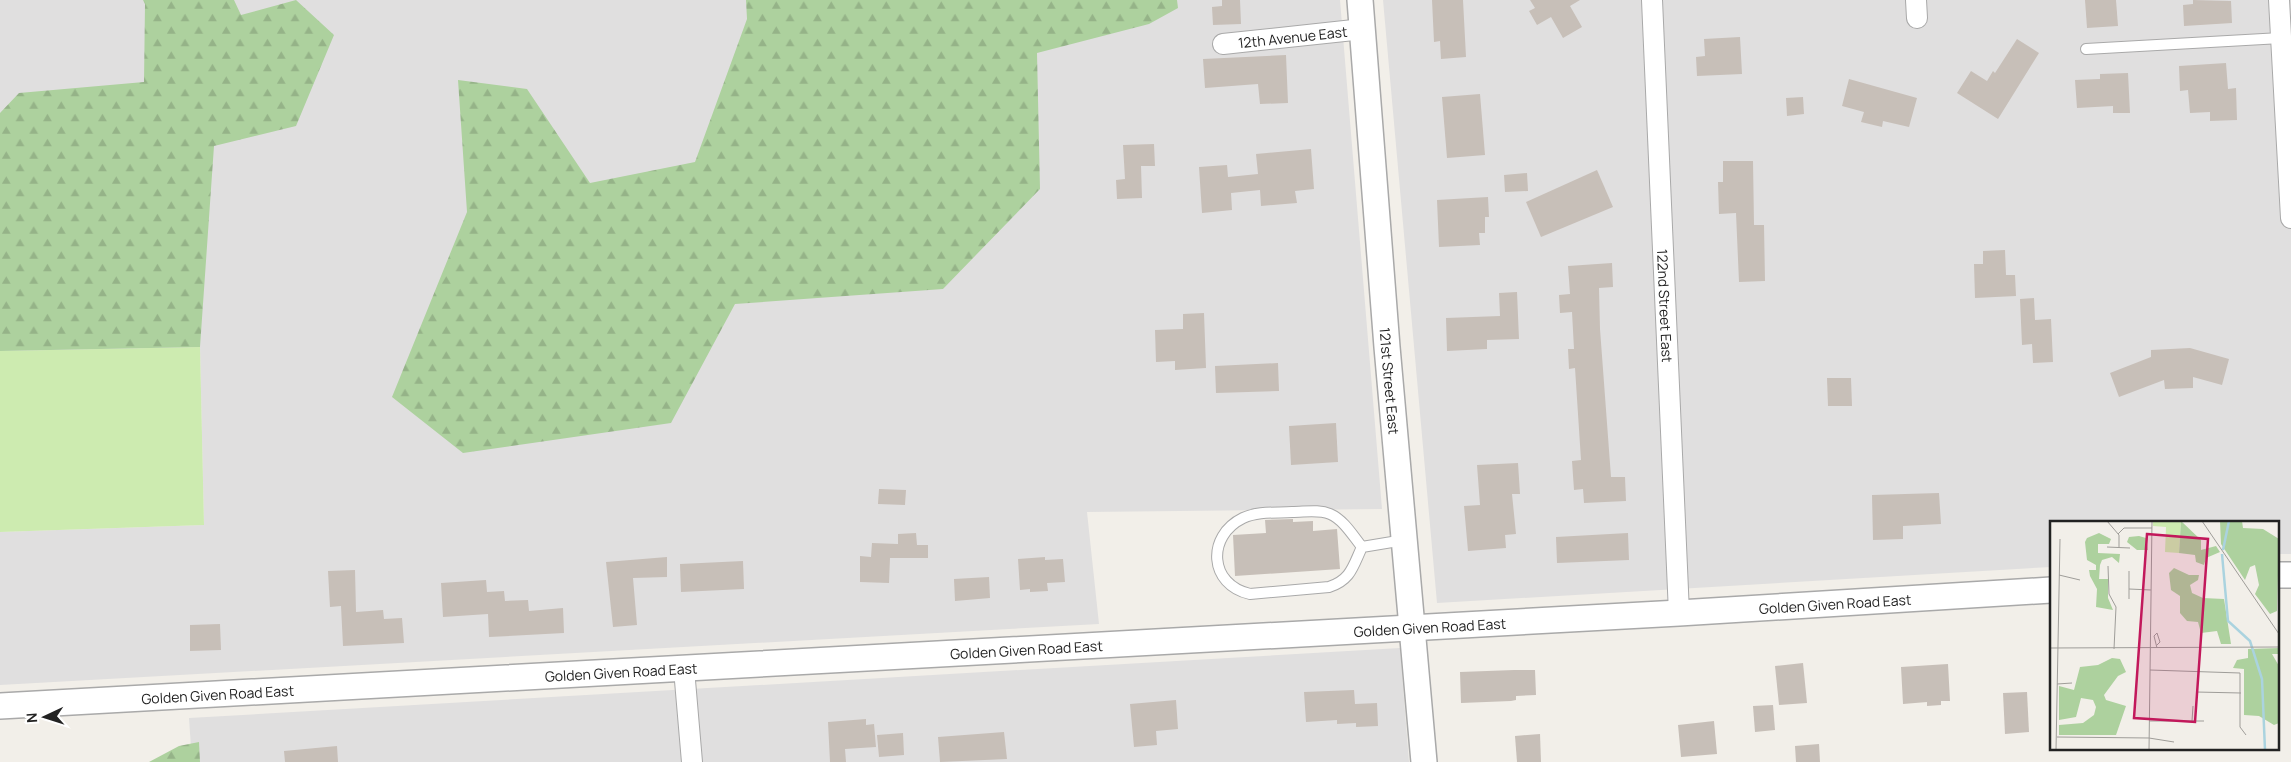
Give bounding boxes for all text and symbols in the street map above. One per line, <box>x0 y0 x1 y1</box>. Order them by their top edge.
street label: 12th Avenue East <box>1237 21 1349 52</box>
street label: 122nd Street East <box>1653 249 1677 363</box>
street label: 121st Street East <box>1376 327 1404 436</box>
inset map <box>2050 521 2278 750</box>
street label: Golden Given Road East <box>1758 589 1912 618</box>
street label: Golden Given Road East <box>1353 613 1507 641</box>
street label: Golden Given Road East <box>950 635 1104 663</box>
street label: Golden Given Road East <box>544 658 698 685</box>
street label: Golden Given Road East <box>141 680 295 708</box>
north arrow <box>20 692 70 742</box>
text: N <box>22 712 41 724</box>

